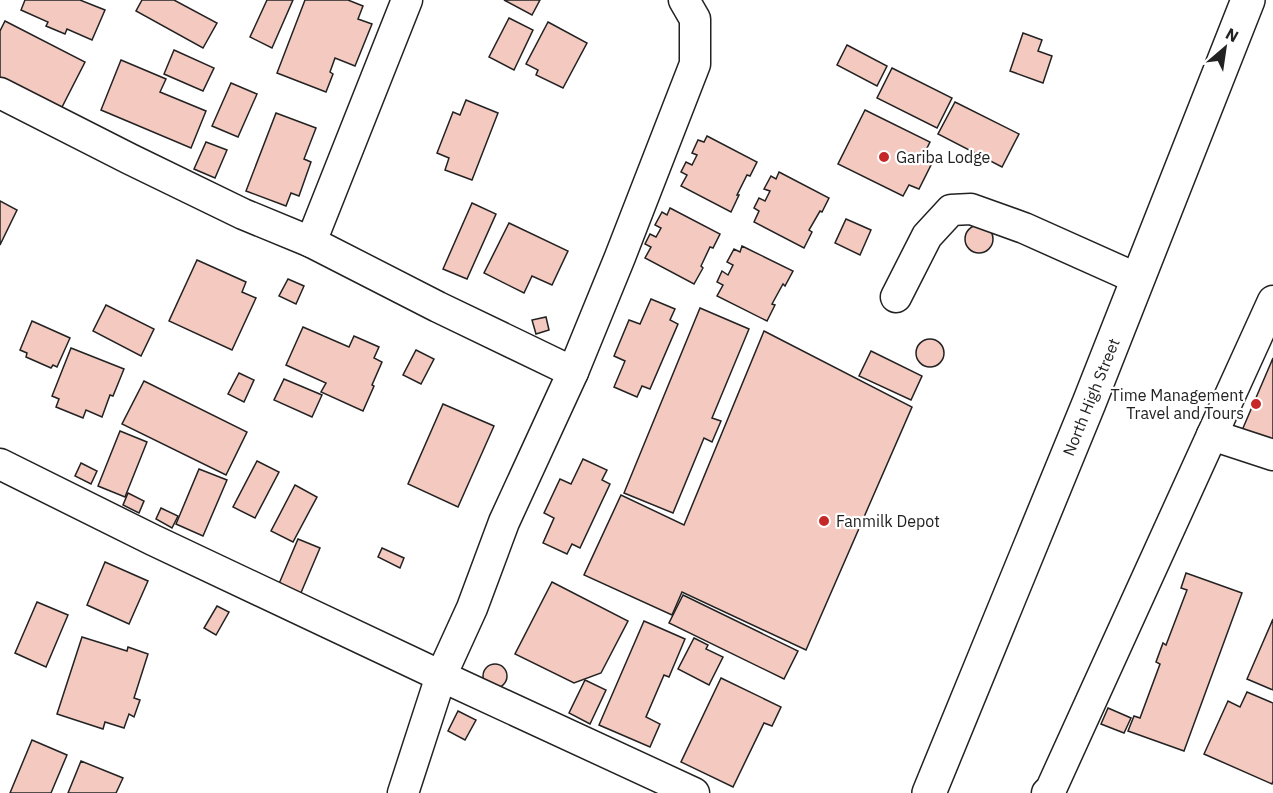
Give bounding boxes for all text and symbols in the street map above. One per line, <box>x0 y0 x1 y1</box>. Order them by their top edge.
north arrow <box>1195 18 1255 78</box>
text: N <box>1222 23 1242 46</box>
place label: Gariba Lodge <box>896 147 991 167</box>
marker: Gariba Lodge <box>877 150 891 164</box>
street label: North High Street <box>1058 335 1124 459</box>
place label: Time Management Travel and Tours <box>1111 385 1244 423</box>
marker: Time Management Travel and Tours <box>1249 397 1263 411</box>
place label: Fanmilk Depot <box>836 511 940 531</box>
marker: Fanmilk Depot <box>817 514 831 528</box>

